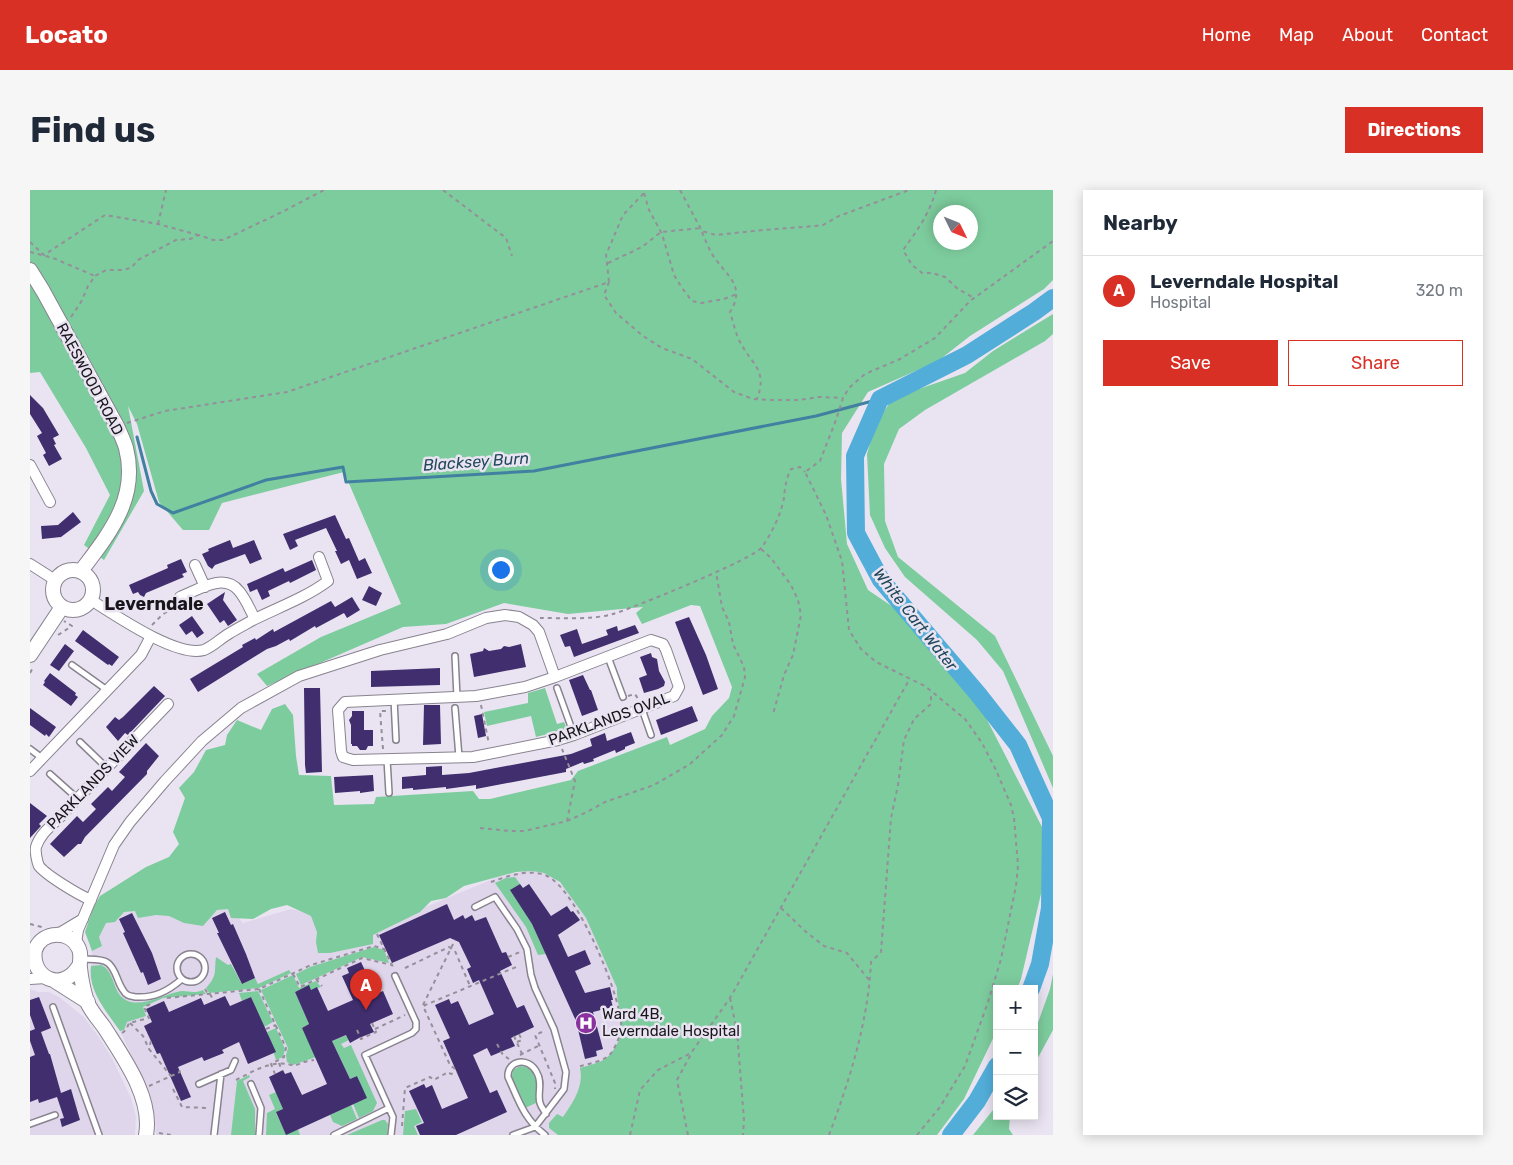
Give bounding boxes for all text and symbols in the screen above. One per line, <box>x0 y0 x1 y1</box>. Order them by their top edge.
text: Locato <box>25 21 108 49</box>
text: Home <box>1202 24 1251 46</box>
text: Map <box>1279 24 1314 46</box>
text: About <box>1342 24 1393 46</box>
text: Contact <box>1421 24 1488 46</box>
button: Directions <box>1345 107 1483 153</box>
text: Find us <box>30 109 155 151</box>
north arrow <box>933 205 978 250</box>
text: Nearby <box>1103 210 1178 235</box>
text: Leverndale Hospital <box>1150 270 1338 293</box>
text: A <box>1113 281 1125 300</box>
text: 320 m <box>1416 281 1463 300</box>
text: Hospital <box>1150 293 1211 312</box>
street label: RAESWOOD ROAD <box>53 320 127 438</box>
button: Save <box>1103 340 1278 386</box>
button: Share <box>1288 340 1463 386</box>
water label: Blacksey Burn <box>422 448 530 475</box>
your location <box>488 557 514 583</box>
water label: White Cart Water <box>870 564 962 675</box>
district label: Leverndale <box>104 593 204 615</box>
street label: PARKLANDS OVAL <box>546 689 673 749</box>
street label: PARKLANDS VIEW <box>43 731 143 833</box>
pin: A <box>350 969 382 1010</box>
map controls <box>993 985 1038 1120</box>
button: + <box>993 985 1038 1030</box>
place label: Ward 4B, Leverndale Hospital <box>602 1005 740 1040</box>
hospital icon: Ward 4B, Leverndale Hospital <box>574 1011 598 1035</box>
button: − <box>993 1030 1038 1075</box>
button: layers <box>993 1075 1038 1120</box>

